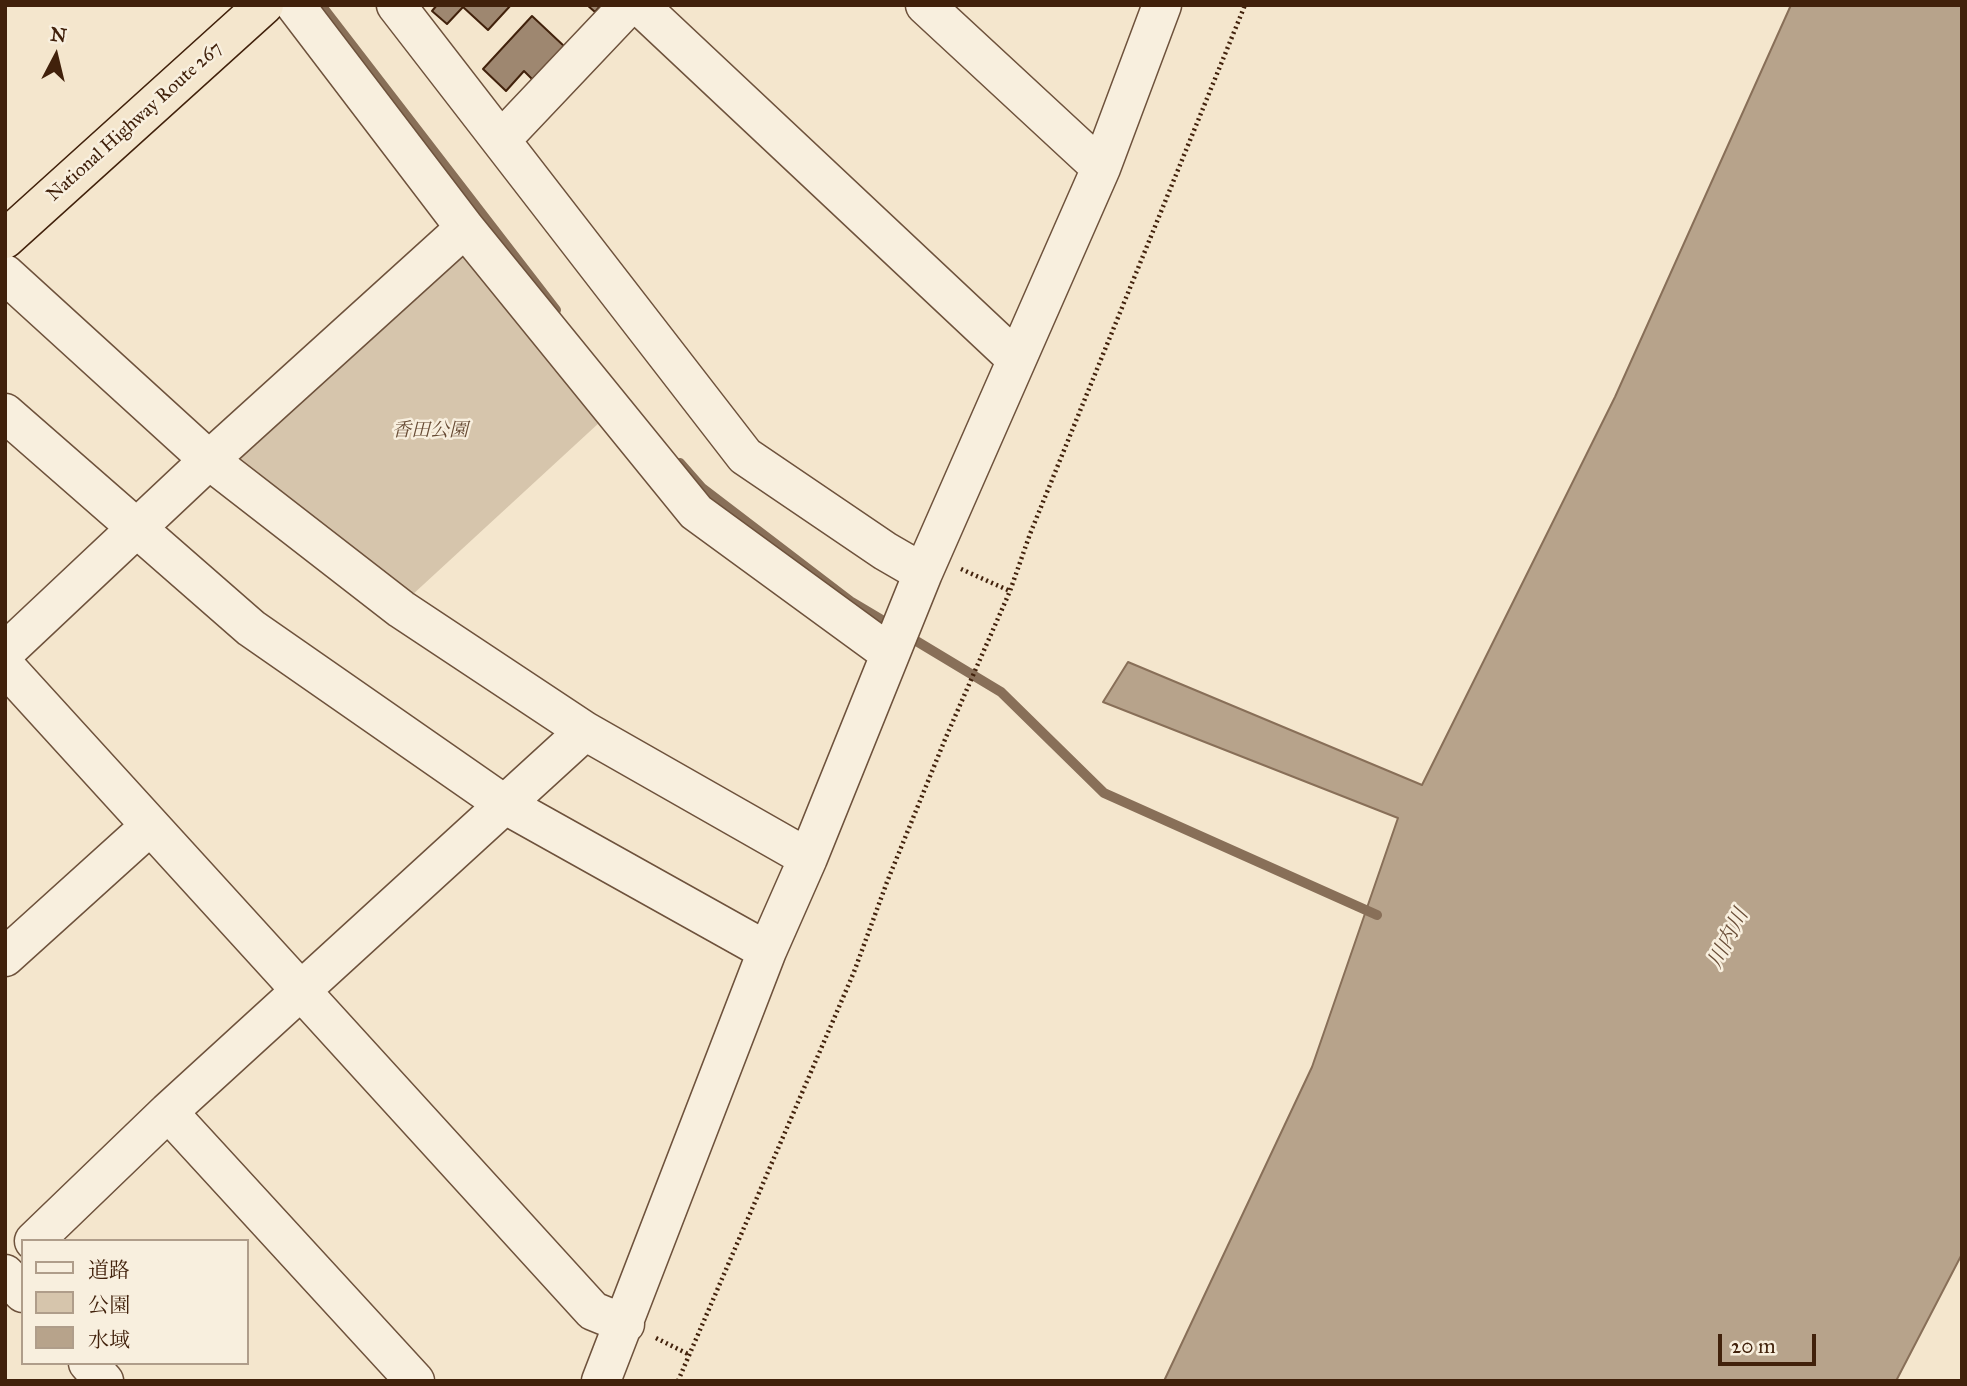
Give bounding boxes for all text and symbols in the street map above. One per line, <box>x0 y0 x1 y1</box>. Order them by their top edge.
north arrow <box>21 21 91 91</box>
text: N <box>49 22 68 47</box>
street label: National Highway Route 267 <box>43 37 227 207</box>
park label: 香田公園 <box>392 420 468 442</box>
water label: 川内川 <box>1703 905 1755 973</box>
legend <box>21 1239 248 1365</box>
text: 道路 <box>88 1257 130 1283</box>
text: 公園 <box>88 1292 130 1318</box>
scale bar <box>1722 1320 1820 1364</box>
text: 水域 <box>88 1327 130 1353</box>
text: 20 m <box>1731 1333 1776 1359</box>

